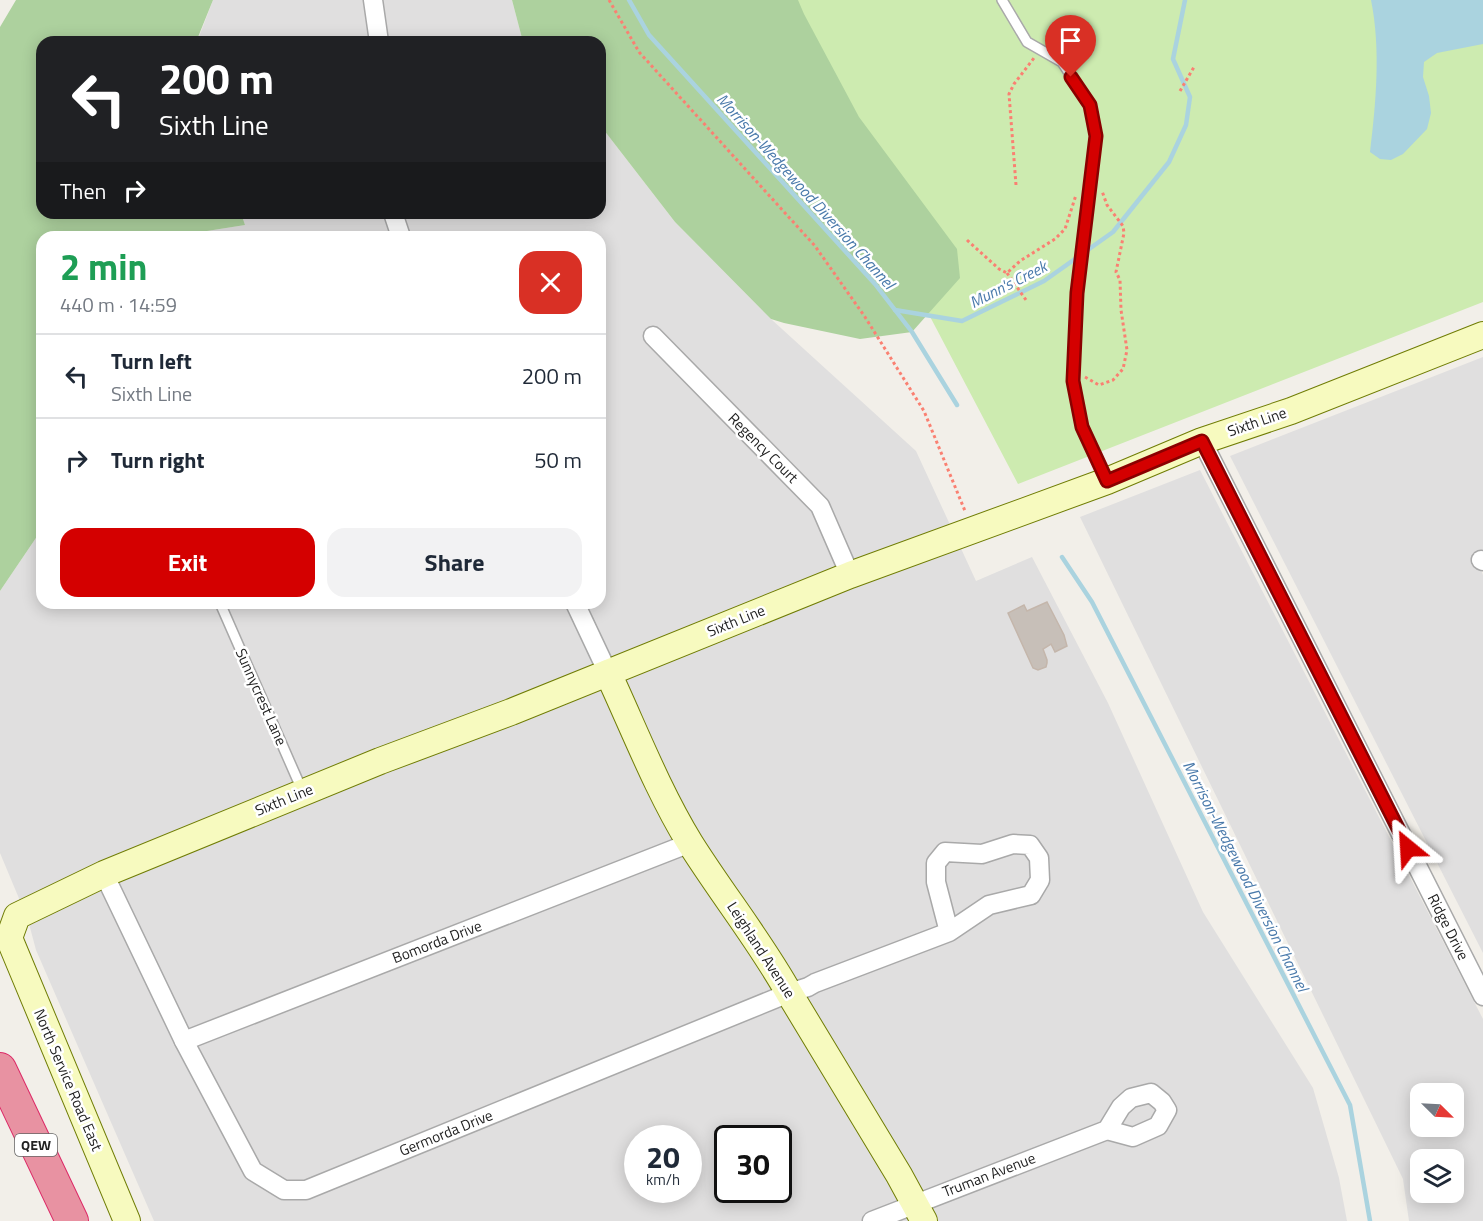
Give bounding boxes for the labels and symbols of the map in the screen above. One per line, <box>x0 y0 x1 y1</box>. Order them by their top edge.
pin <box>1045 15 1096 77</box>
water label: Morrison-Wedgewood Diversion Channel <box>711 88 902 295</box>
water label: Munn's Creek <box>965 253 1052 314</box>
street label: Sixth Line <box>1224 401 1289 442</box>
street label: Regency Court <box>723 407 804 489</box>
street label: Sixth Line <box>703 598 768 643</box>
street label: Sunnycrest Lane <box>230 644 293 749</box>
water label: Morrison-Wedgewood Diversion Channel <box>1177 756 1316 997</box>
street label: Sixth Line <box>251 777 316 822</box>
position arrow <box>1376 816 1440 880</box>
street label: Ridge Drive <box>1422 890 1475 964</box>
street label: Leighland Avenue <box>722 897 801 1003</box>
street label: Bomorda Drive <box>389 914 485 969</box>
street label: North Service Road East <box>28 1005 109 1155</box>
north arrow <box>1410 1083 1464 1137</box>
street label: Germorda Drive <box>396 1103 496 1162</box>
speed limit sign: 30 <box>714 1125 792 1203</box>
road number: QEW <box>15 1134 57 1156</box>
street label: Truman Avenue <box>939 1146 1039 1203</box>

